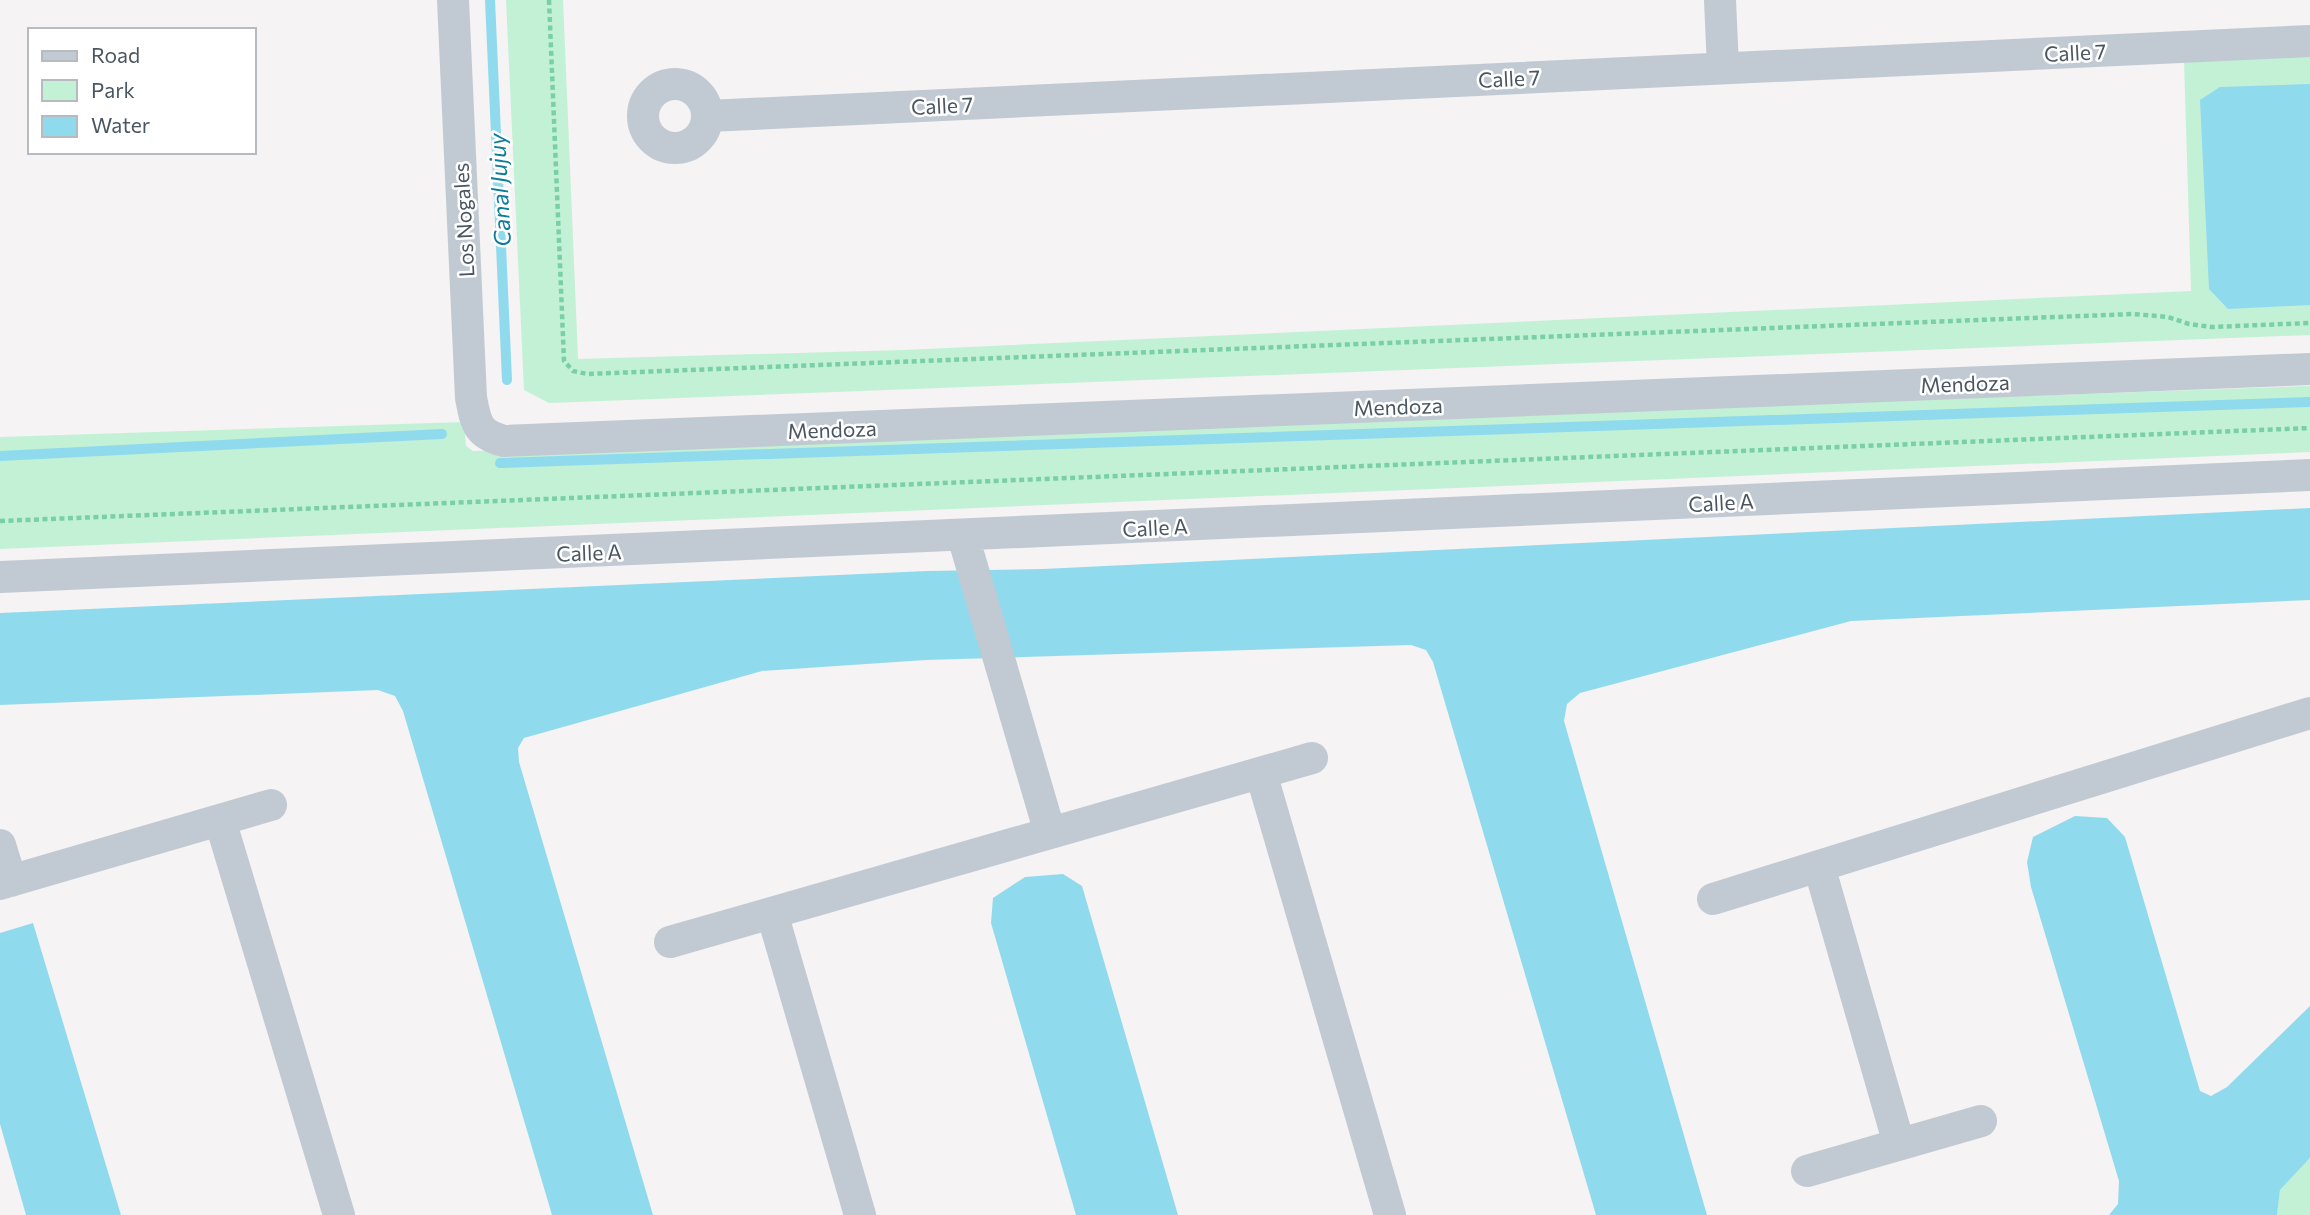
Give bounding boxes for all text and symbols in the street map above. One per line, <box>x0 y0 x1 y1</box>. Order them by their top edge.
legend <box>28 28 256 154</box>
street label: Calle 7 <box>2043 38 2107 66</box>
text: Road <box>91 42 140 67</box>
street label: Calle 7 <box>1477 64 1541 92</box>
text: Park <box>91 77 135 102</box>
street label: Calle 7 <box>910 91 974 119</box>
text: Water <box>91 112 150 137</box>
water label: Canal Jujuy <box>482 132 516 247</box>
street label: Los Nogales <box>448 162 478 278</box>
street label: Mendoza <box>1920 369 2010 397</box>
street label: Mendoza <box>1353 392 1443 420</box>
street label: Mendoza <box>787 415 877 443</box>
street label: Calle A <box>1688 488 1754 516</box>
street label: Calle A <box>1122 513 1188 541</box>
street label: Calle A <box>556 538 622 566</box>

